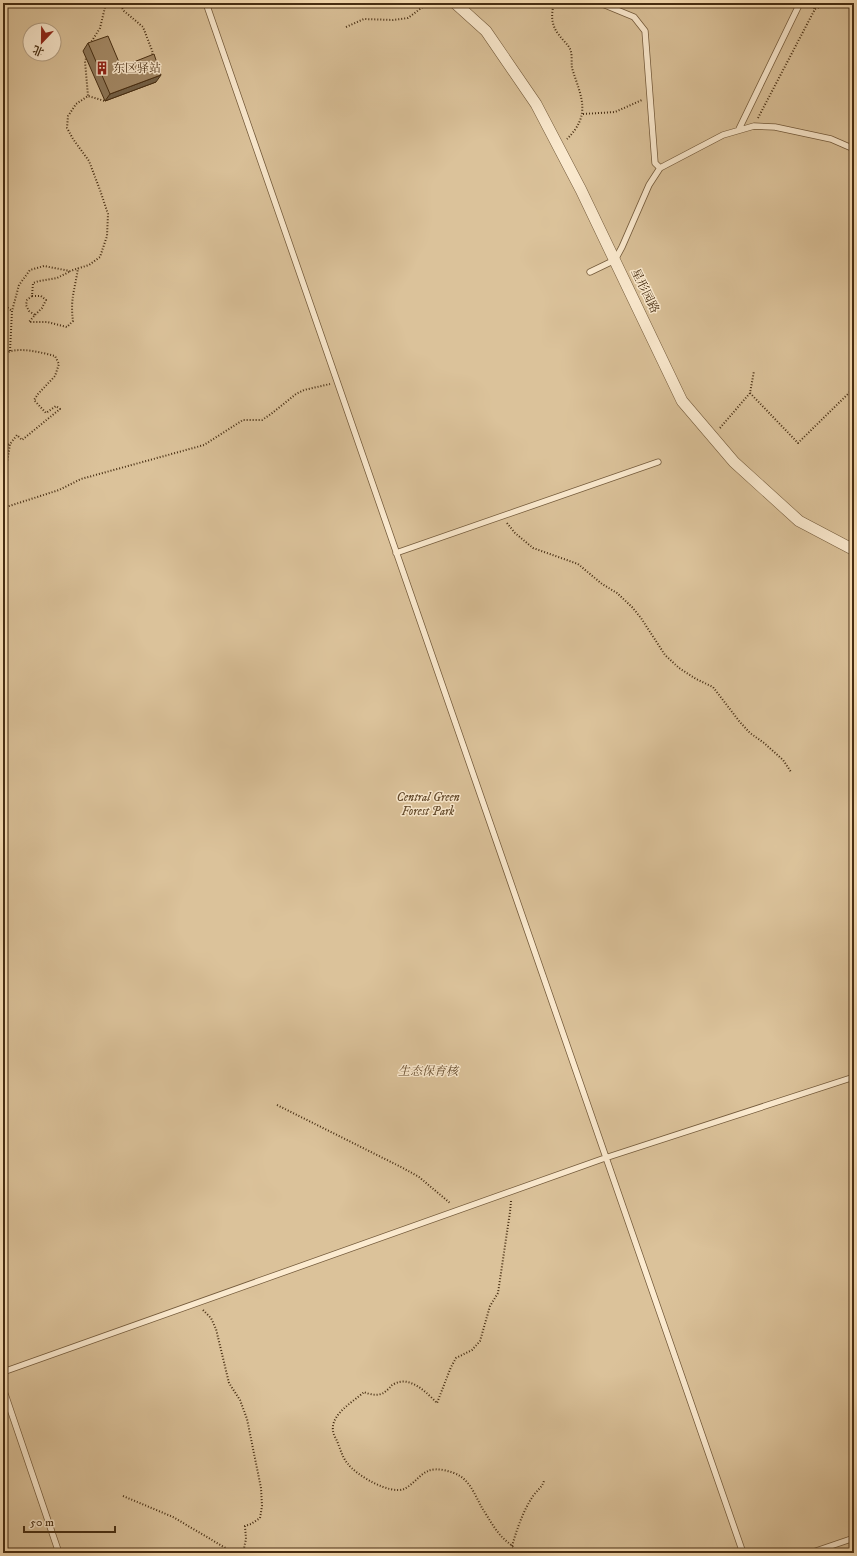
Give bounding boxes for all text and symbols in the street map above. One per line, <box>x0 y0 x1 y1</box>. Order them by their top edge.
north arrow <box>22 22 62 62</box>
text: 北 <box>31 42 46 59</box>
building icon: 东区驿站 <box>94 60 110 76</box>
place label: 东区驿站 <box>113 61 161 76</box>
street label: 星形园路 <box>628 266 662 316</box>
park label: Central Green Forest Park <box>396 790 460 819</box>
park label: 生态保育核 <box>398 1064 460 1079</box>
scale bar <box>24 1508 115 1534</box>
text: 50 m <box>30 1515 54 1530</box>

